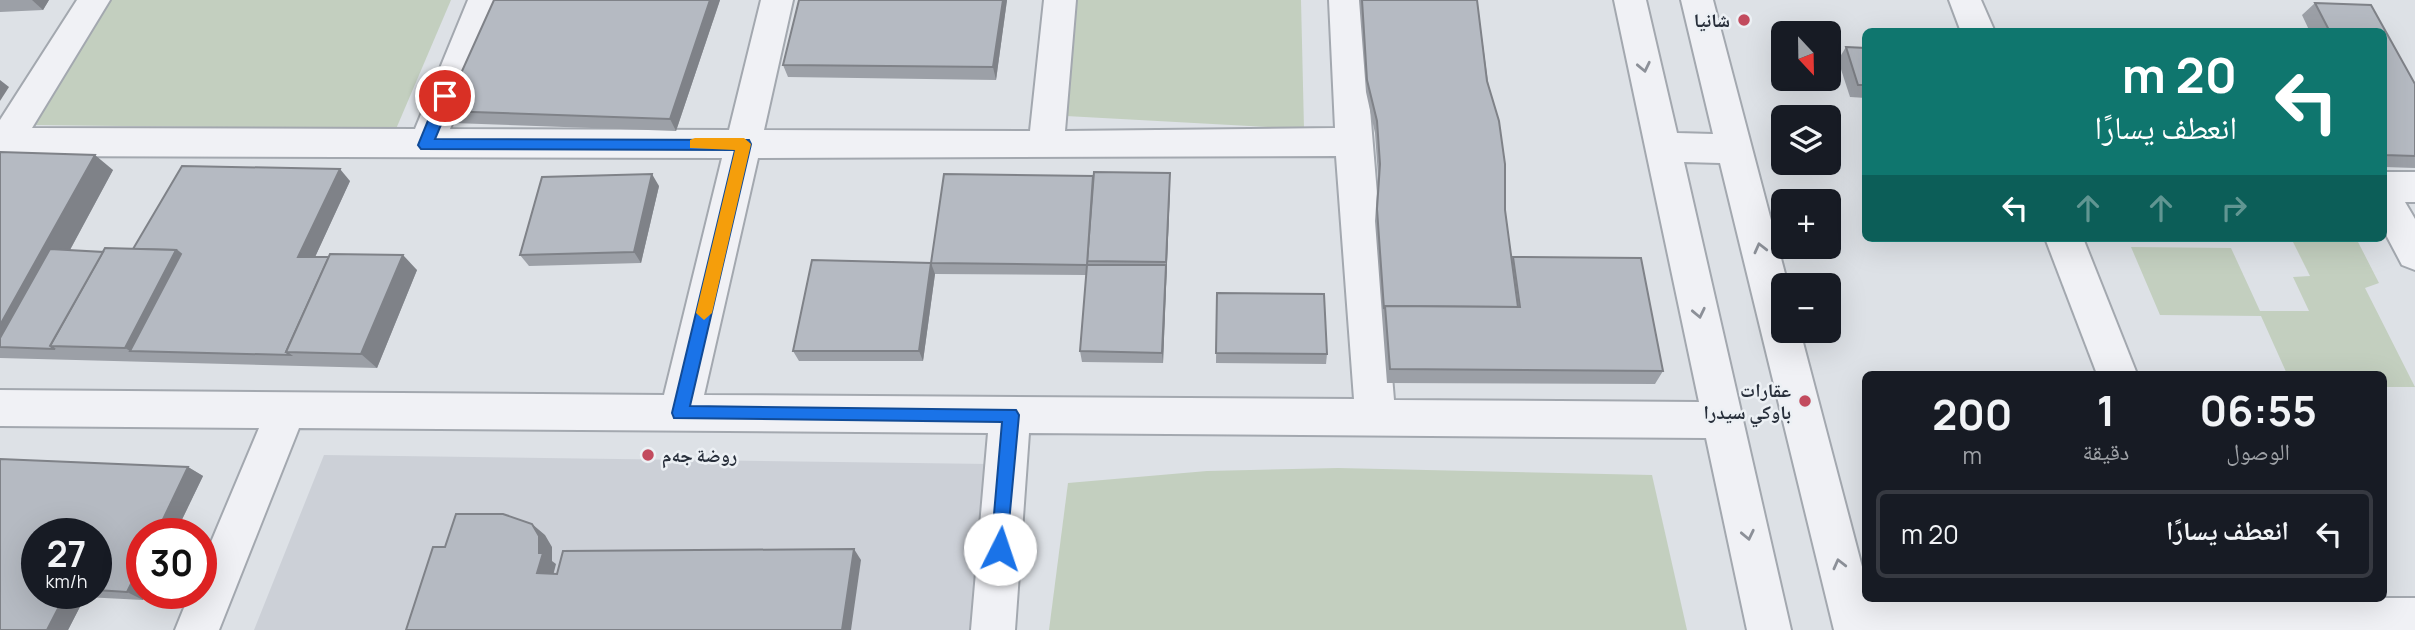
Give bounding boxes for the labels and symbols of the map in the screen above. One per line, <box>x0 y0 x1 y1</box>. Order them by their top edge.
place label: شانيا <box>1694 7 1730 33</box>
marker: شانيا <box>1736 12 1752 28</box>
north arrow <box>1771 21 1841 91</box>
one-way arrow <box>1636 61 1651 73</box>
pin <box>415 66 475 126</box>
one-way arrow <box>1754 242 1768 254</box>
one-way arrow <box>1690 307 1705 319</box>
place label: عقارات باوكي سيدرا <box>1704 377 1791 428</box>
marker: عقارات باوكي سيدرا <box>1797 393 1813 409</box>
place label: روضة جەم <box>662 442 737 469</box>
marker: روضة جەم <box>640 447 656 463</box>
position arrow <box>963 512 1037 586</box>
speed limit sign: 30 <box>126 518 217 609</box>
one-way arrow <box>1739 529 1754 541</box>
one-way arrow <box>1833 558 1847 570</box>

